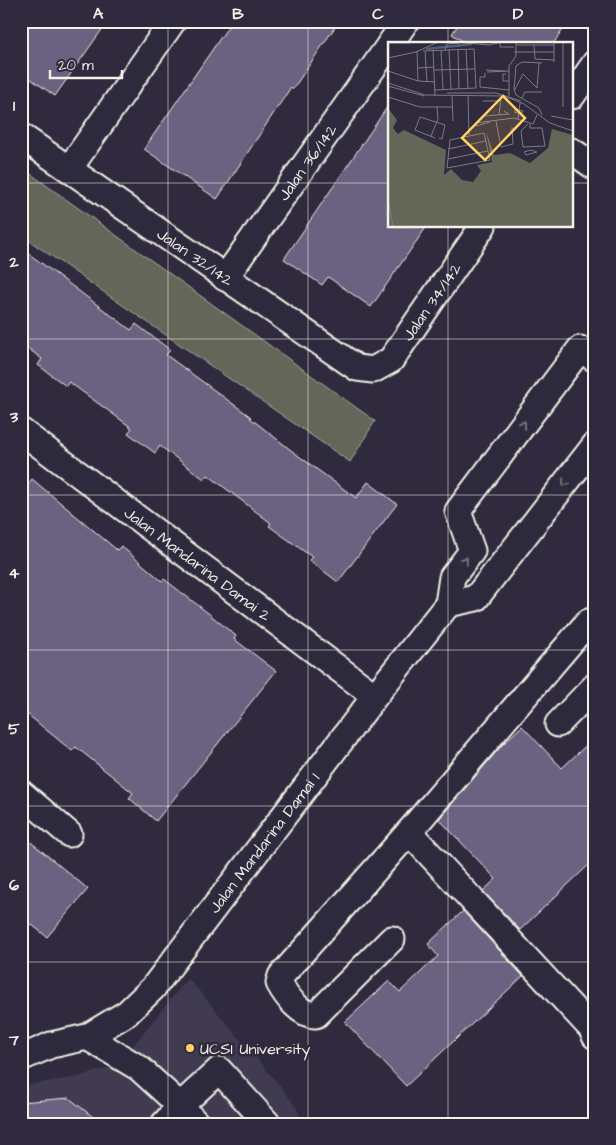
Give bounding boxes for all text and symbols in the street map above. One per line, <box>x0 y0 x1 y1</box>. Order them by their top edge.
text: A <box>93 3 104 25</box>
text: B <box>232 3 244 25</box>
text: C <box>372 3 384 25</box>
text: D <box>513 3 524 25</box>
inset map <box>388 42 574 228</box>
scale bar <box>50 48 122 80</box>
text: 20 m <box>58 55 94 76</box>
text: 1 <box>13 95 16 117</box>
street label: Jalan 36/142 <box>273 120 342 205</box>
street label: Jalan 32/142 <box>152 223 237 291</box>
text: 2 <box>8 251 19 273</box>
street label: Jalan 34/142 <box>397 259 467 345</box>
text: 3 <box>9 406 19 428</box>
one-way arrow <box>517 420 526 430</box>
one-way arrow <box>562 477 570 486</box>
street label: Jalan Mandarina Damai 2 <box>119 502 275 626</box>
one-way arrow <box>459 556 468 566</box>
text: 4 <box>9 562 20 584</box>
text: 5 <box>8 718 20 740</box>
street label: Jalan Mandarina Damai 1 <box>204 768 325 918</box>
text: 6 <box>9 874 19 896</box>
text: 7 <box>8 1029 19 1051</box>
place label: UCSI University <box>200 1038 311 1061</box>
marker: UCSI University <box>184 1042 196 1054</box>

